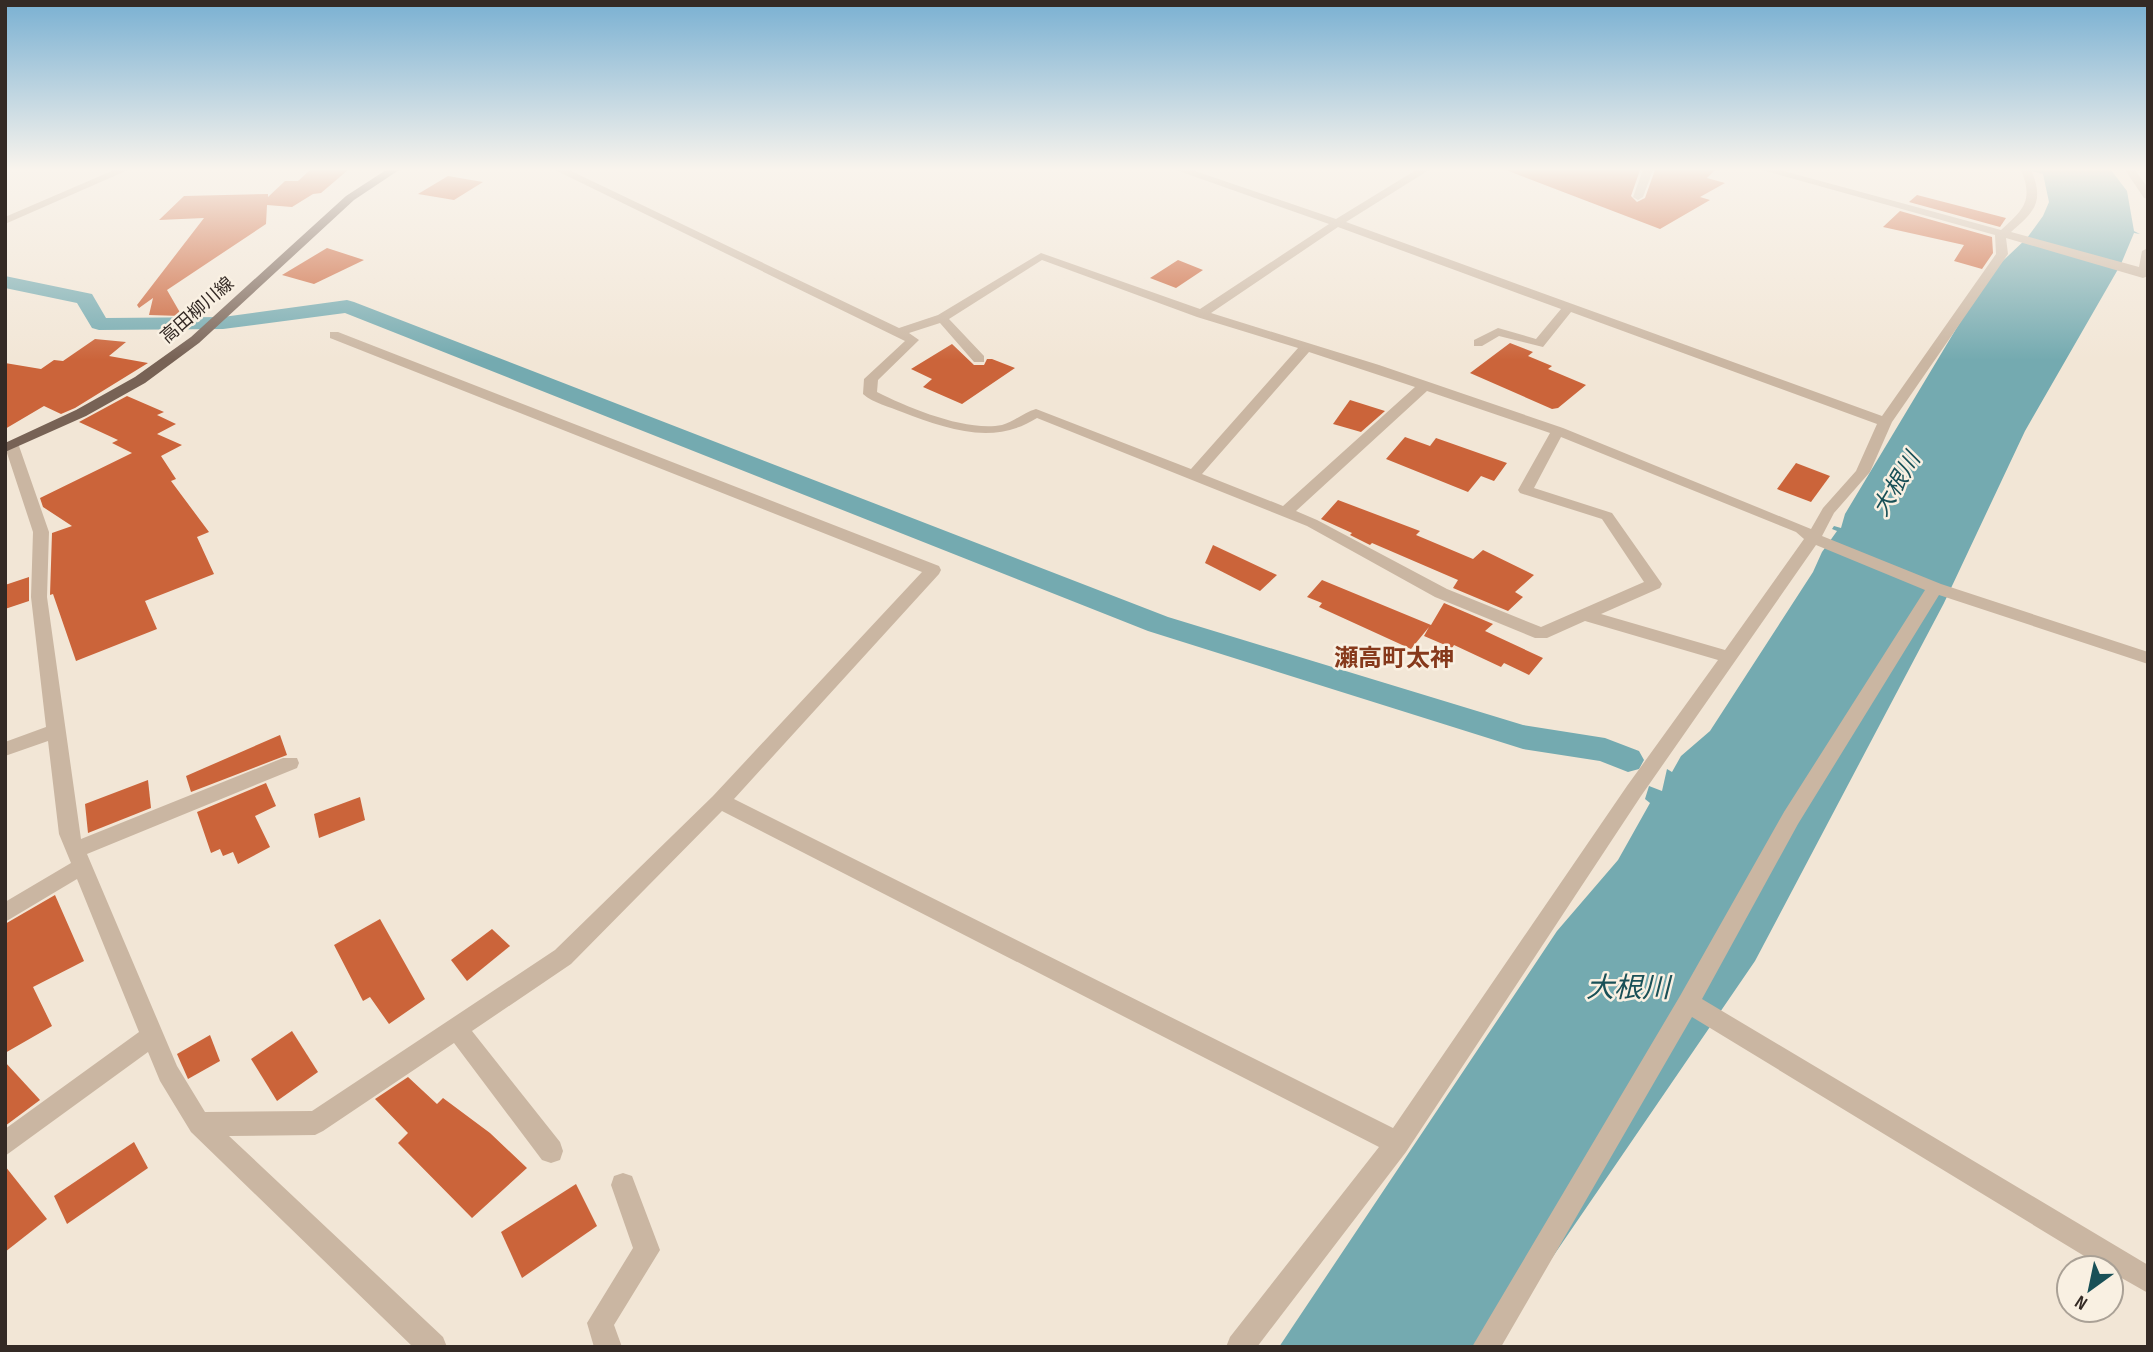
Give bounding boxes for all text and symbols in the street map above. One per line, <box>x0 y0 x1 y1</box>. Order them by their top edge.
street label: 高田柳川線 <box>156 273 238 348</box>
water label: 大根川 <box>1867 445 1928 521</box>
district label: 瀬高町太神 <box>1334 644 1454 673</box>
water label: 大根川 <box>1586 972 1673 1005</box>
north arrow <box>2055 1254 2125 1324</box>
text: N <box>2071 1290 2092 1314</box>

